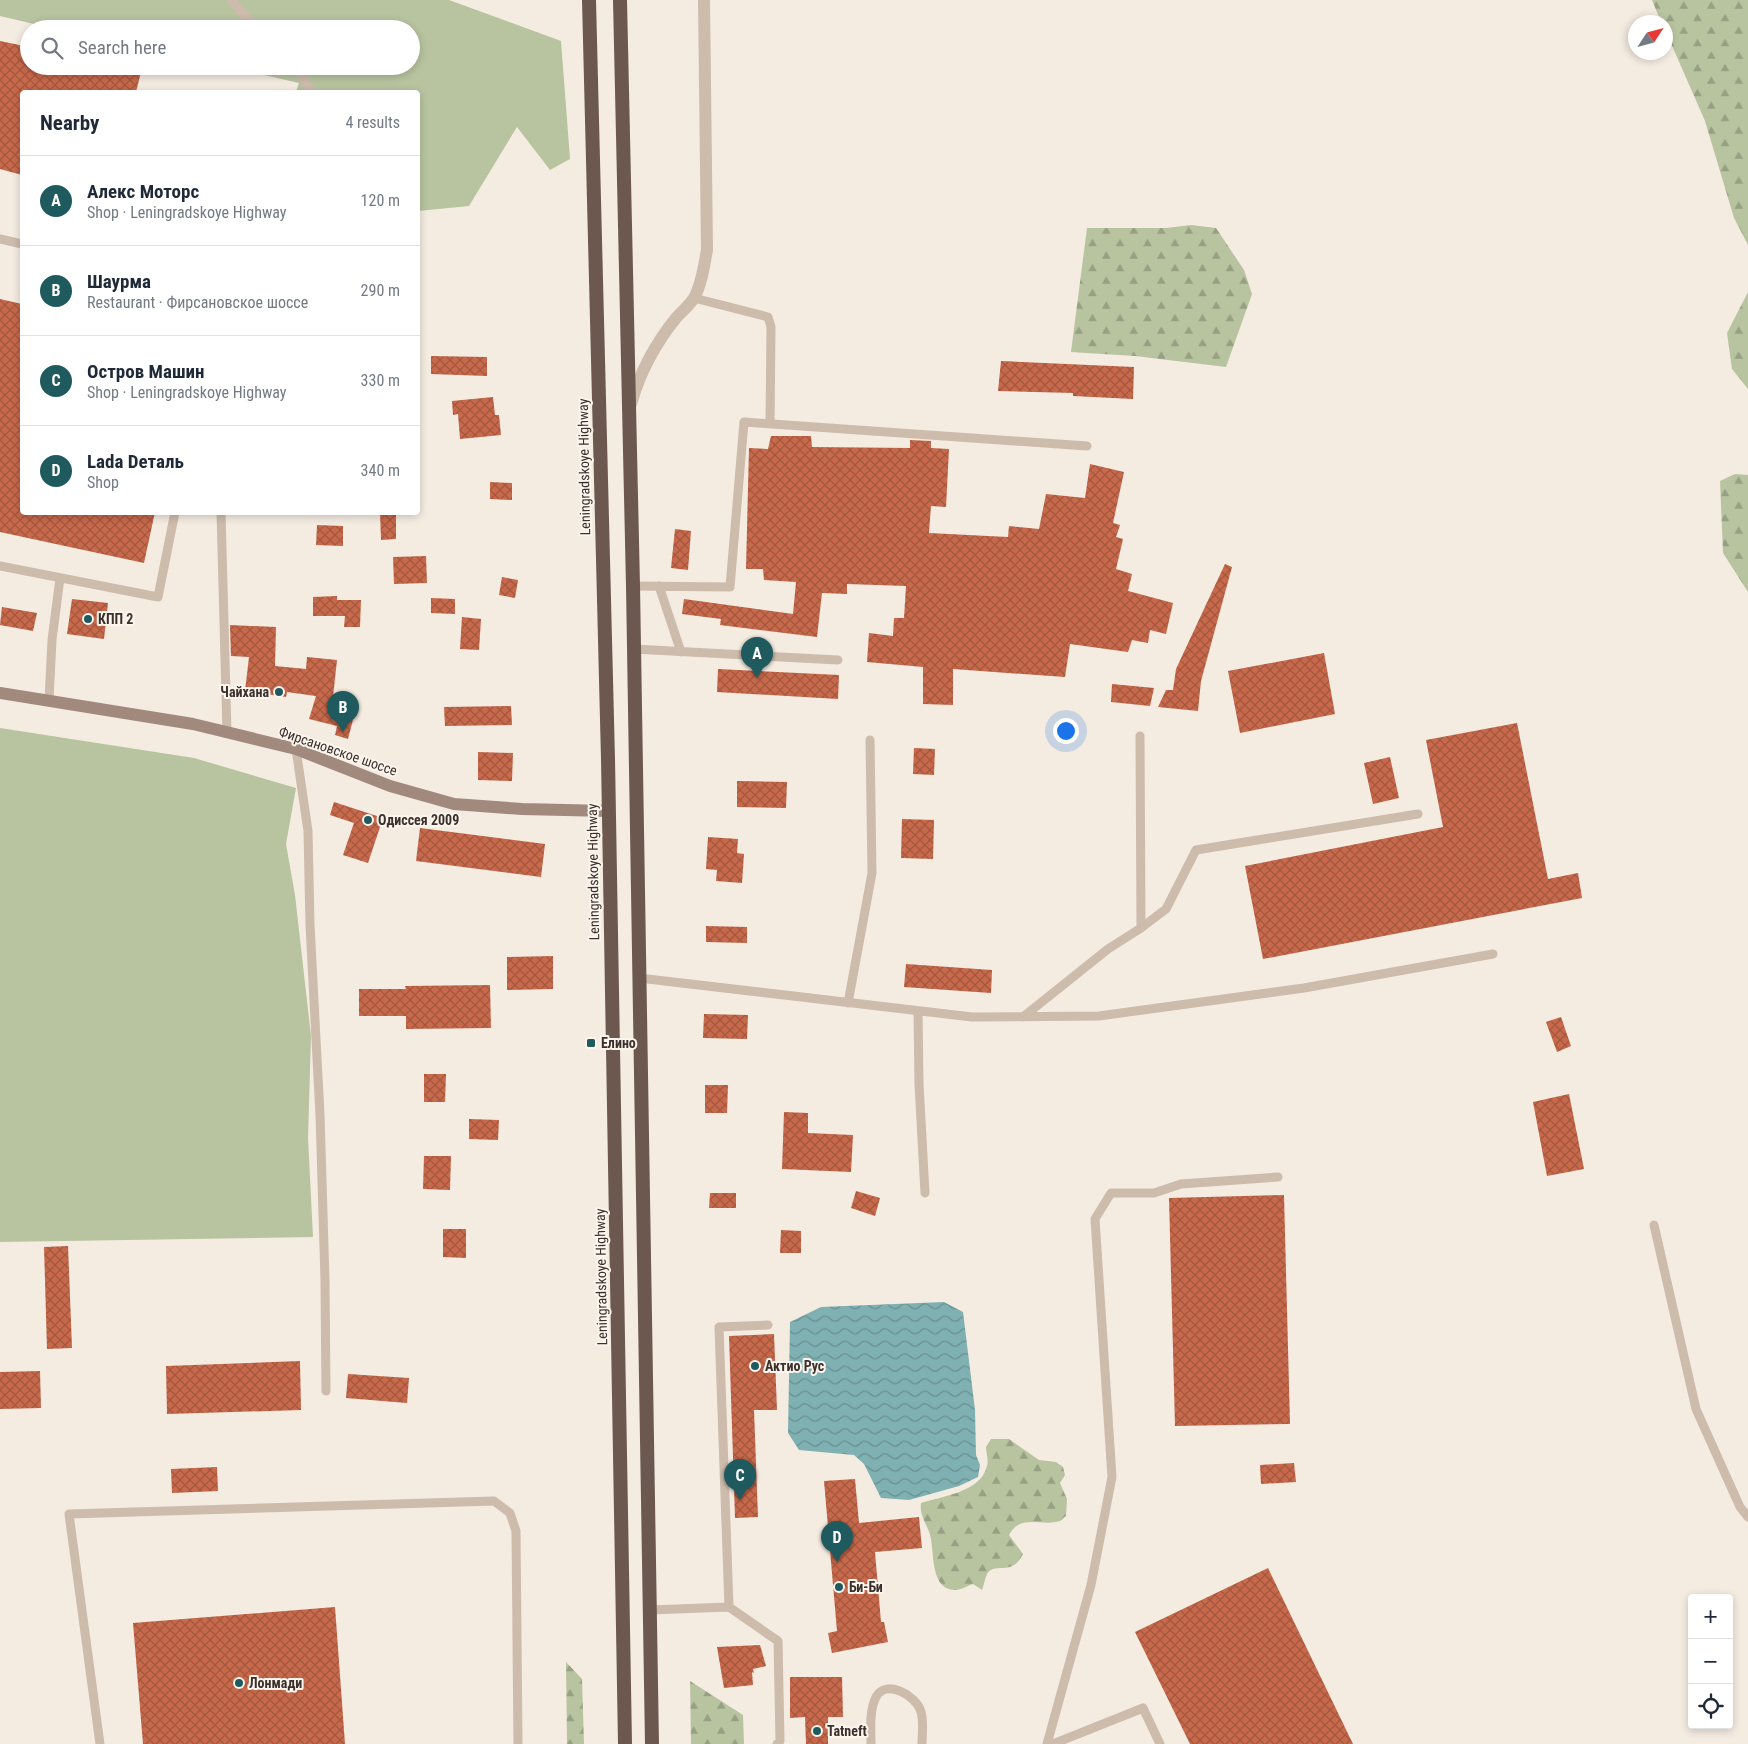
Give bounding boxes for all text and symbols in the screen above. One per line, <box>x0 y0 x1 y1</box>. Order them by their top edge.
north arrow <box>1628 15 1673 60</box>
search box <box>20 20 420 75</box>
icon: search <box>38 34 66 62</box>
text: Search here <box>78 36 166 59</box>
text: Nearby <box>40 111 99 135</box>
text: 4 results <box>345 113 400 132</box>
text: Алекс Моторс <box>87 180 199 203</box>
text: A <box>51 191 61 210</box>
text: 120 m <box>361 191 400 210</box>
text: Shop · Leningradskoye Highway <box>87 203 287 222</box>
text: Шаурма <box>87 270 151 293</box>
text: B <box>52 281 60 300</box>
text: 290 m <box>361 281 400 300</box>
text: Restaurant · Фирсановское шоссе <box>87 293 308 312</box>
text: Остров Машин <box>87 360 205 383</box>
text: C <box>51 371 61 390</box>
text: 330 m <box>361 371 400 390</box>
text: Shop · Leningradskoye Highway <box>87 383 287 402</box>
street label: Leningradskoye Highway <box>575 398 593 536</box>
text: Lada Dеталь <box>87 450 184 473</box>
text: D <box>51 461 61 480</box>
text: 340 m <box>361 461 400 480</box>
text: Shop <box>87 473 119 492</box>
place label: КПП 2 <box>98 611 133 627</box>
marker: КПП 2 <box>82 613 94 625</box>
pin: A <box>741 637 773 678</box>
place label: Чайхана <box>220 684 269 700</box>
marker: Чайхана <box>273 686 285 698</box>
pin: B <box>327 691 359 732</box>
your location <box>1053 718 1079 744</box>
street label: Фирсановское шоссе <box>277 723 400 779</box>
street label: Leningradskoye Highway <box>584 803 602 941</box>
place label: Одиссея 2009 <box>378 812 459 828</box>
marker: Одиссея 2009 <box>362 814 374 826</box>
place label: Елино <box>601 1035 636 1051</box>
marker: Елино <box>585 1037 597 1049</box>
street label: Leningradskoye Highway <box>592 1208 610 1346</box>
place label: Актио Рус <box>765 1358 825 1374</box>
marker: Актио Рус <box>749 1360 761 1372</box>
pin: C <box>724 1459 756 1500</box>
pin: D <box>821 1521 853 1562</box>
place label: Би-Би <box>849 1579 883 1595</box>
marker: Би-Би <box>833 1581 845 1593</box>
map controls <box>1688 1594 1733 1729</box>
button: + <box>1688 1594 1733 1639</box>
button: − <box>1688 1639 1733 1684</box>
place label: Лонмади <box>249 1675 302 1691</box>
marker: Лонмади <box>233 1677 245 1689</box>
button: locate <box>1688 1684 1733 1729</box>
place label: Tatneft <box>827 1723 867 1739</box>
marker: Tatneft <box>811 1725 823 1737</box>

